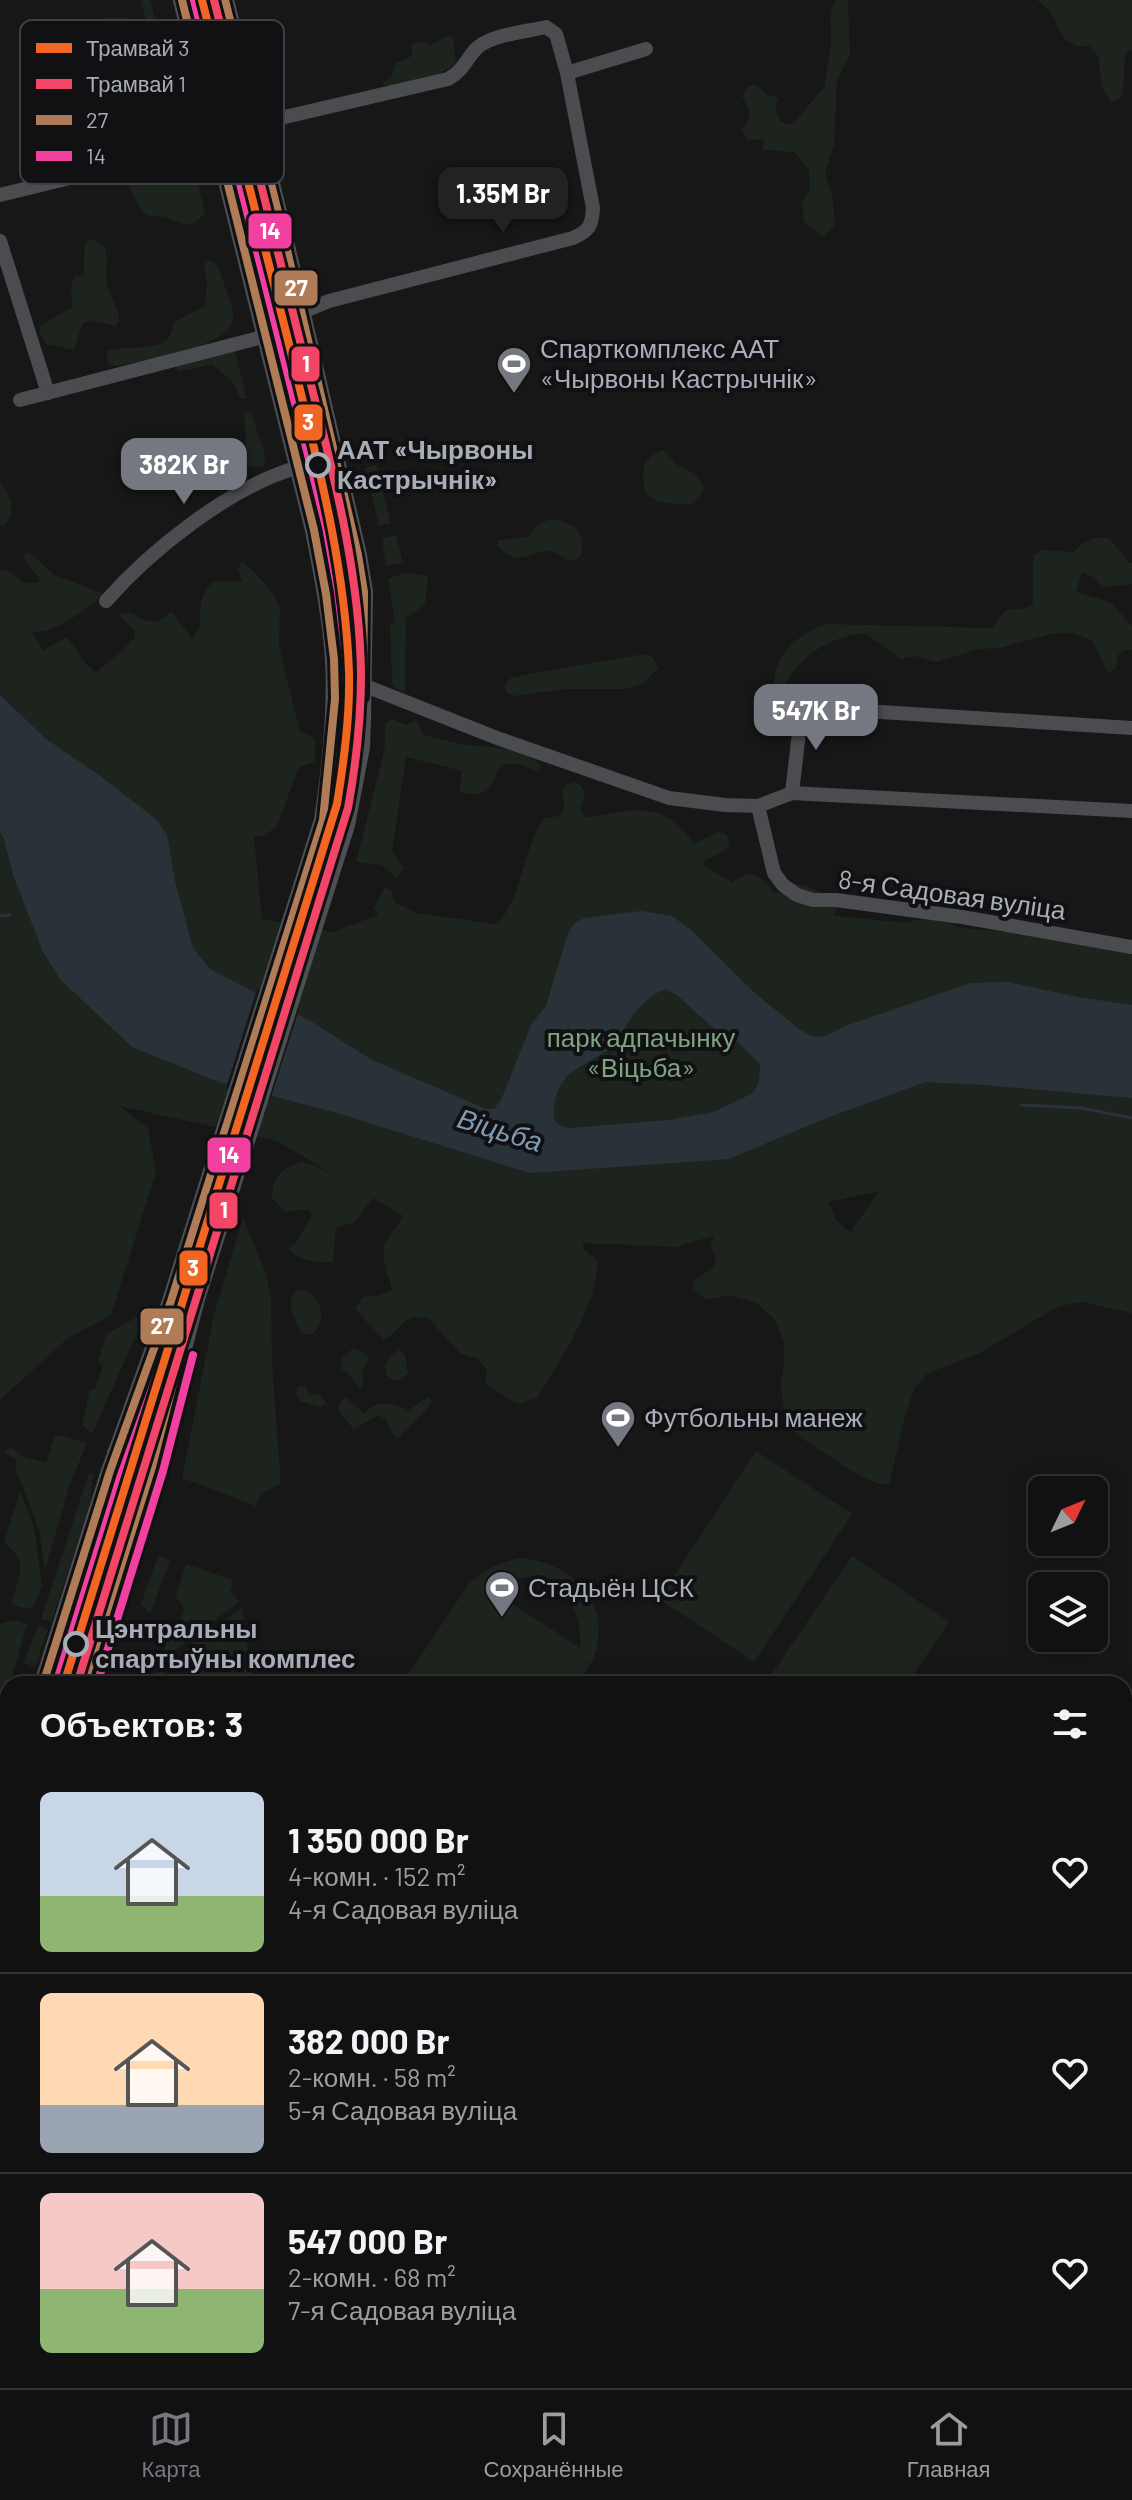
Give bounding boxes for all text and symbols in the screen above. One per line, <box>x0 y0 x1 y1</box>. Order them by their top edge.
legend <box>20 20 284 184</box>
text: Трамвай 3 <box>86 34 190 61</box>
text: Трамвай 1 <box>86 70 186 97</box>
text: 27 <box>86 106 108 132</box>
text: 14 <box>86 142 106 168</box>
pin: 1.35M Br <box>420 167 586 235</box>
text: 1.35M Br <box>456 177 550 208</box>
line badge: 14 <box>247 212 293 250</box>
text: 14 <box>259 217 281 243</box>
line badge: 27 <box>273 269 319 307</box>
text: 27 <box>284 274 308 300</box>
place label: Спарткомплекс ААТ «Чырвоны Кастрычнік» <box>540 332 818 393</box>
line badge: 1 <box>290 345 321 383</box>
sports icon: Спарткомплекс ААТ «Чырвоны Кастрычнік» <box>495 345 533 395</box>
text: 1 <box>302 350 310 376</box>
line badge: 3 <box>293 403 324 442</box>
text: 3 <box>302 408 314 434</box>
place label: ААТ «Чырвоны Кастрычнік» <box>337 433 533 494</box>
pin: 382K Br <box>110 438 258 506</box>
text: 382K Br <box>139 448 229 479</box>
marker: ААТ «Чырвоны Кастрычнік» <box>306 453 330 477</box>
pin: 547K Br <box>742 684 890 752</box>
text: 547K Br <box>772 694 860 725</box>
street label: 8-я Садовая вуліца <box>836 862 1069 925</box>
park label: парк адпачынку «Віцьба» <box>547 1021 735 1082</box>
water label: Віцьба <box>454 1100 547 1158</box>
line badge: 14 <box>206 1136 252 1174</box>
text: 14 <box>218 1141 240 1167</box>
line badge: 1 <box>208 1191 239 1230</box>
text: 1 <box>220 1196 228 1222</box>
line badge: 3 <box>178 1249 209 1287</box>
text: 3 <box>187 1254 199 1280</box>
line badge: 27 <box>139 1307 185 1346</box>
text: 27 <box>150 1312 174 1338</box>
sports icon: Футбольны манеж <box>599 1399 637 1449</box>
place label: Футбольны манеж <box>644 1401 863 1432</box>
north arrow <box>1028 1476 1108 1556</box>
map controls <box>1028 1476 1108 1652</box>
sports icon: Стадыён ЦСК <box>483 1569 521 1619</box>
place label: Стадыён ЦСК <box>528 1571 694 1602</box>
button: layers <box>1028 1572 1108 1652</box>
place label: Цэнтральны спартыўны комплес <box>95 1612 356 1673</box>
marker: Цэнтральны спартыўны комплес <box>64 1632 88 1656</box>
icon: filters <box>1048 1702 1092 1746</box>
text: Объектов: 3 <box>40 1703 243 1744</box>
text: 1 350 000 Br <box>288 1819 469 1860</box>
icon: home <box>104 1824 200 1920</box>
icon: heart <box>1048 1850 1092 1894</box>
text: 4-комн. · 152 m² <box>288 1860 466 1891</box>
text: 4-я Садовая вуліца <box>288 1893 518 1924</box>
text: 382 000 Br <box>288 2020 450 2061</box>
icon: home <box>104 2025 200 2121</box>
icon: heart <box>1048 2051 1092 2095</box>
text: 2-комн. · 58 m² <box>288 2061 456 2092</box>
text: 5-я Садовая вуліца <box>288 2094 517 2125</box>
text: 547 000 Br <box>288 2220 447 2261</box>
icon: home <box>104 2225 200 2321</box>
icon: heart <box>1048 2251 1092 2295</box>
text: 2-комн. · 68 m² <box>288 2261 456 2292</box>
text: 7-я Садовая вуліца <box>288 2294 516 2325</box>
tab: Карта <box>142 2407 200 2483</box>
tab: Сохранённые <box>484 2407 624 2483</box>
tab: Главная <box>907 2407 990 2483</box>

